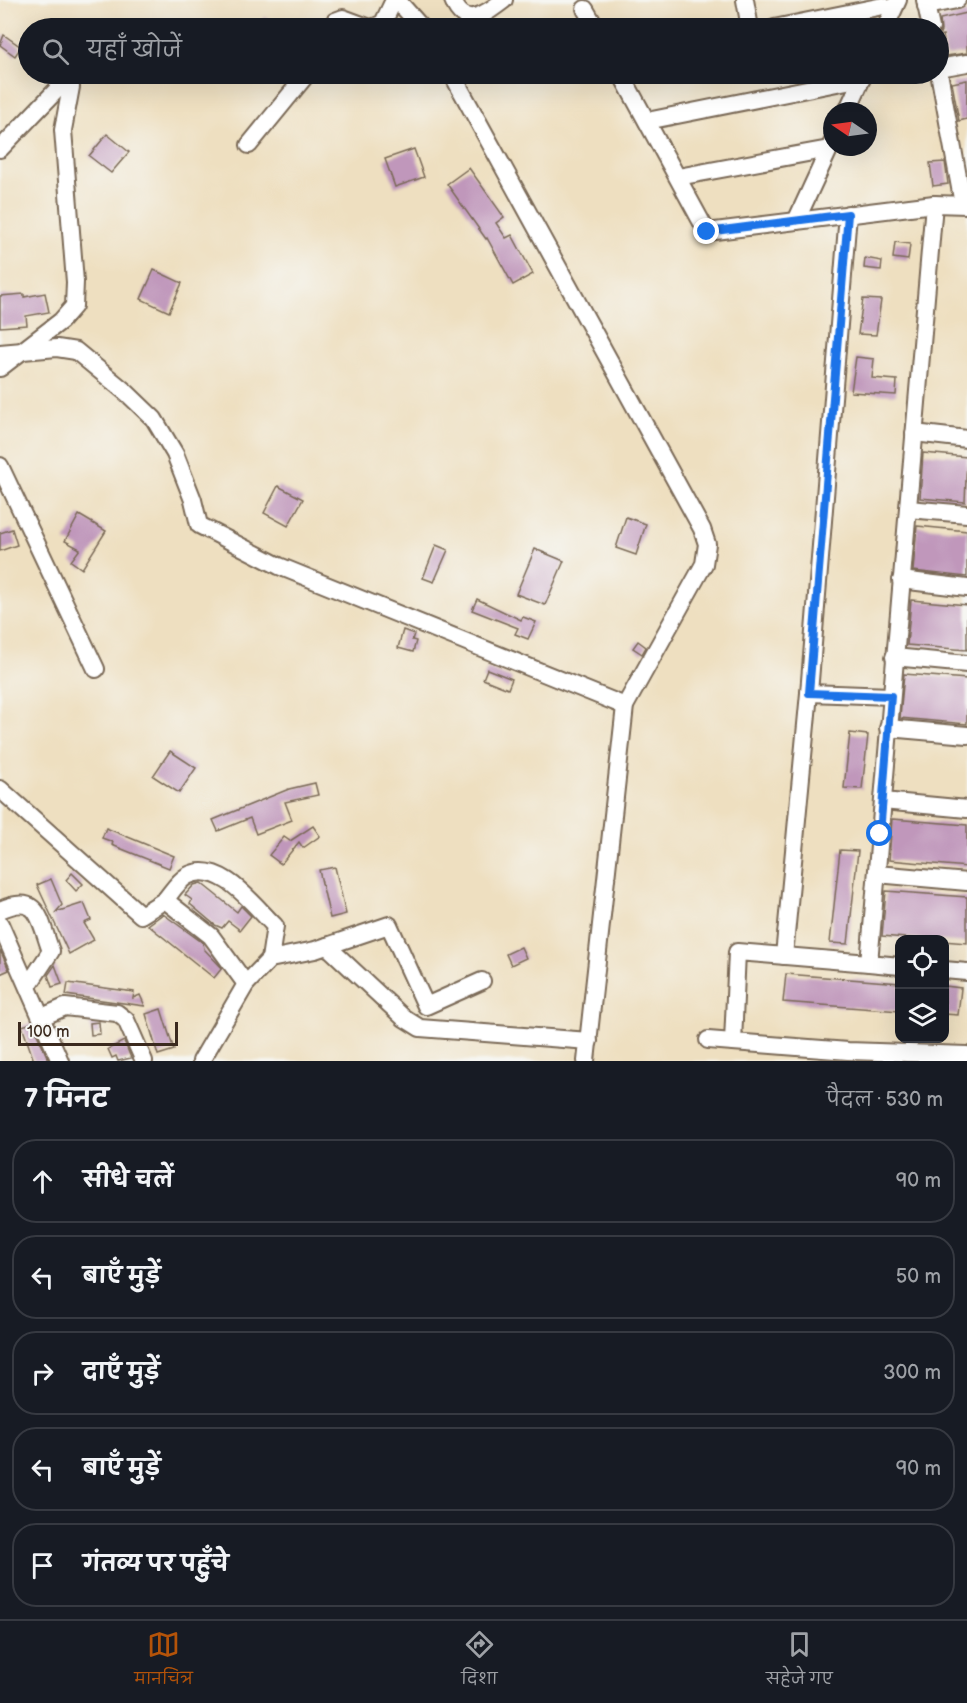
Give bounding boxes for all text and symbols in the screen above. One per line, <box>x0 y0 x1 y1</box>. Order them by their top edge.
search box <box>18 18 949 84</box>
icon: search <box>39 35 72 68</box>
text: यहाँ खोजें <box>87 37 182 64</box>
north arrow <box>823 102 877 156</box>
route end <box>693 218 719 244</box>
route start <box>866 820 892 846</box>
map controls <box>895 935 949 1043</box>
button: locate <box>895 935 949 989</box>
button: layers <box>895 989 949 1043</box>
scale bar <box>18 1019 178 1046</box>
text: 100 m <box>27 1023 70 1042</box>
text: 7 मिनट <box>24 1084 108 1115</box>
text: पैदल · 530 m <box>826 1088 943 1112</box>
icon: ahead <box>26 1165 59 1198</box>
text: सीधे चलें <box>83 1167 173 1194</box>
text: 90 m <box>896 1169 941 1193</box>
icon: left <box>26 1261 59 1294</box>
text: बाएँ मुड़ें <box>83 1263 161 1290</box>
text: 50 m <box>896 1265 941 1289</box>
icon: right <box>26 1357 59 1390</box>
text: दाएँ मुड़ें <box>83 1359 160 1386</box>
text: 300 m <box>883 1361 941 1385</box>
icon: left <box>26 1453 59 1486</box>
text: बाएँ मुड़ें <box>83 1455 161 1482</box>
text: 90 m <box>896 1457 941 1481</box>
icon: arrive <box>26 1549 59 1582</box>
text: गंतव्य पर पहुँचे <box>83 1551 229 1578</box>
tab: मानचित्र <box>134 1628 193 1696</box>
tab: दिशा <box>461 1628 498 1696</box>
tab: सहेजे गए <box>766 1628 833 1696</box>

